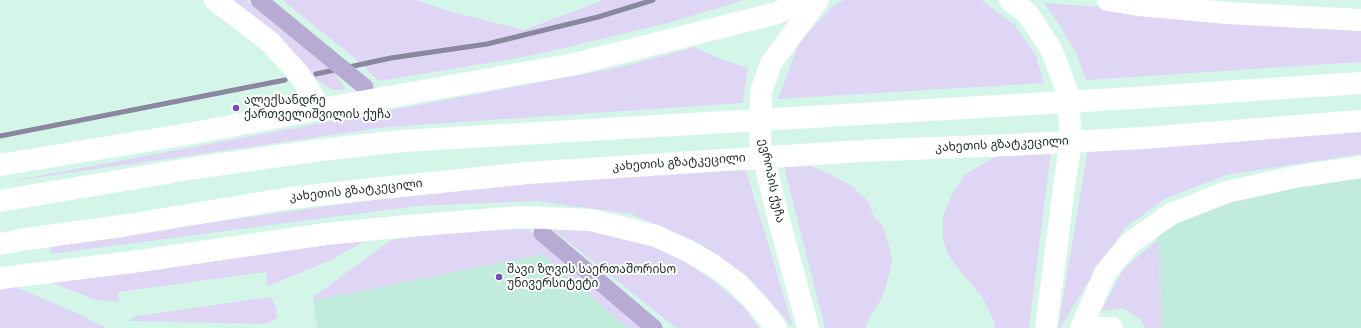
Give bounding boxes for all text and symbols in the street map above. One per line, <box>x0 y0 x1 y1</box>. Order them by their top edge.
place label: ალექსანდრე ქართველიშვილის ქუჩა <box>244 94 391 122</box>
marker: ალექსანდრე ქართველიშვილის ქუჩა <box>231 103 241 113</box>
street label: კახეთის გზატკეცილი <box>935 134 1069 156</box>
street label: ევროპის ქუჩა <box>755 138 787 224</box>
street label: კახეთის გზატკეცილი <box>612 151 746 175</box>
street label: კახეთის გზატკეცილი <box>289 177 423 205</box>
place label: შავი ზღვის საერთაშორისო უნივერსიტეტი <box>507 263 676 291</box>
marker: შავი ზღვის საერთაშორისო უნივერსიტეტი <box>494 272 504 282</box>

